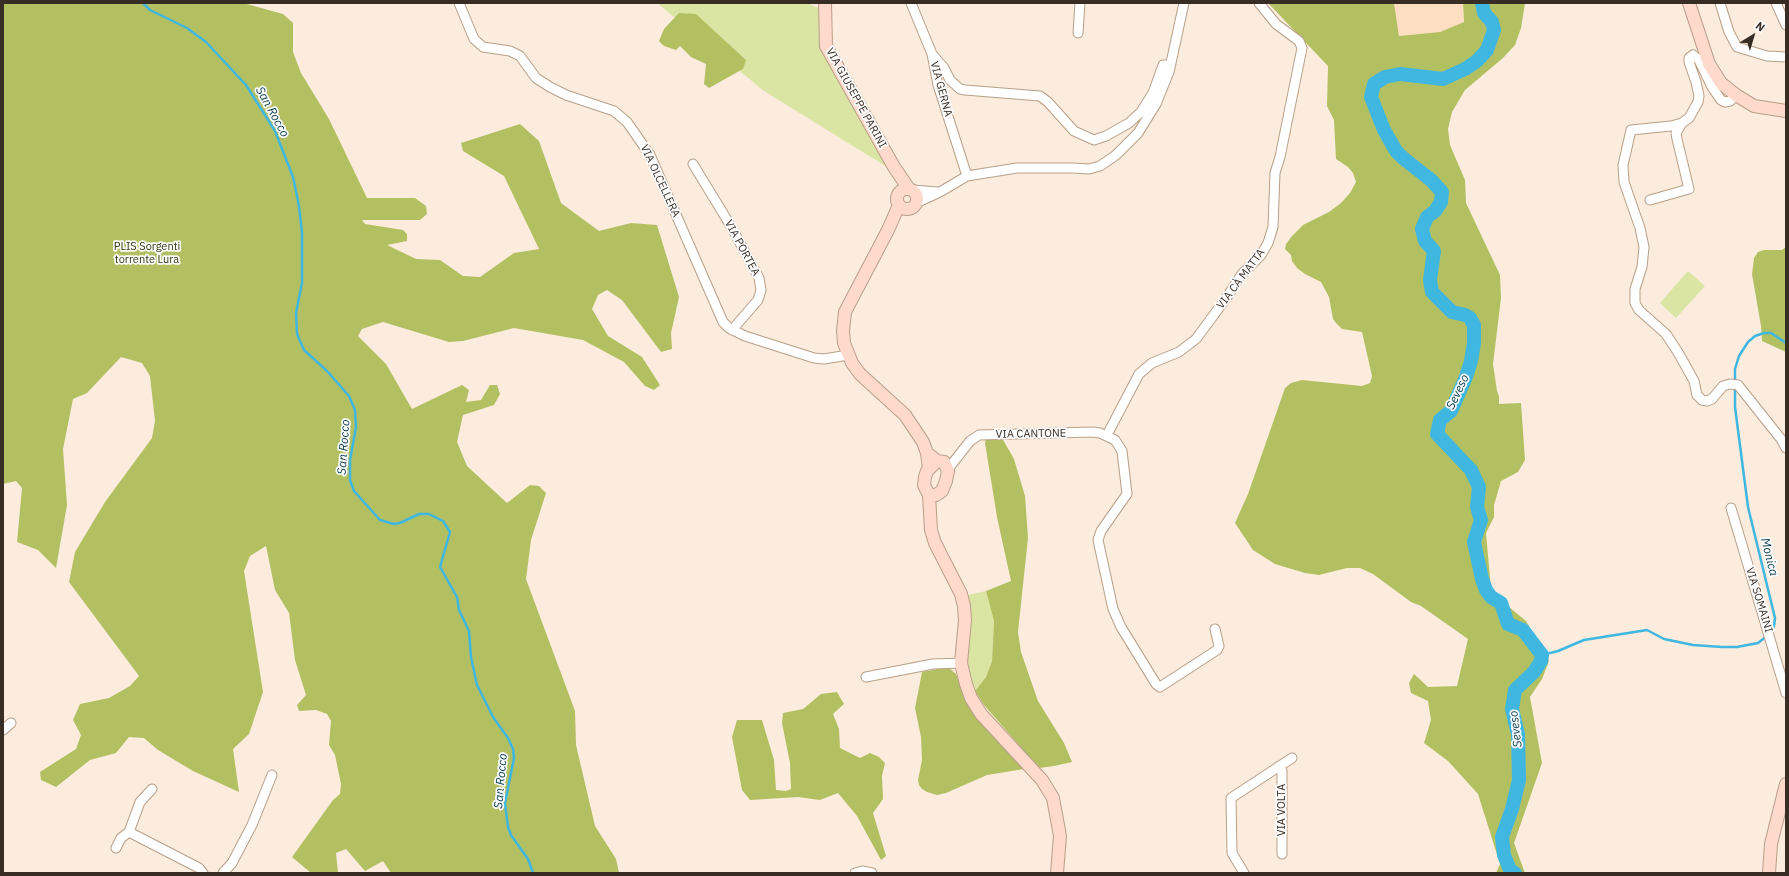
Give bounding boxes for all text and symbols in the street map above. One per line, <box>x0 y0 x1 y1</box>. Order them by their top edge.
north arrow <box>1733 16 1773 56</box>
text: N <box>1753 19 1768 35</box>
street label: VIA GIUSEPPE PARINI <box>823 46 889 150</box>
street label: VIA GERNA <box>927 60 955 118</box>
water label: San Rocco <box>252 84 292 140</box>
street label: VIA OLCELLERA <box>637 143 683 219</box>
street label: VIA PORTEA <box>722 218 762 278</box>
park label: PLIS Sorgenti torrente Lura <box>114 240 180 266</box>
street label: VIA CÀ MATTA <box>1214 246 1268 312</box>
water label: Seveso <box>1444 372 1472 412</box>
water label: San Rocco <box>335 419 353 475</box>
street label: VIA CANTONE <box>996 427 1066 441</box>
water label: Monica <box>1757 536 1781 578</box>
street label: VIA SOMAINI <box>1743 566 1775 634</box>
water label: Seveso <box>1507 710 1525 748</box>
water label: San Rocco <box>491 753 511 809</box>
street label: VIA VOLTA <box>1275 784 1289 836</box>

